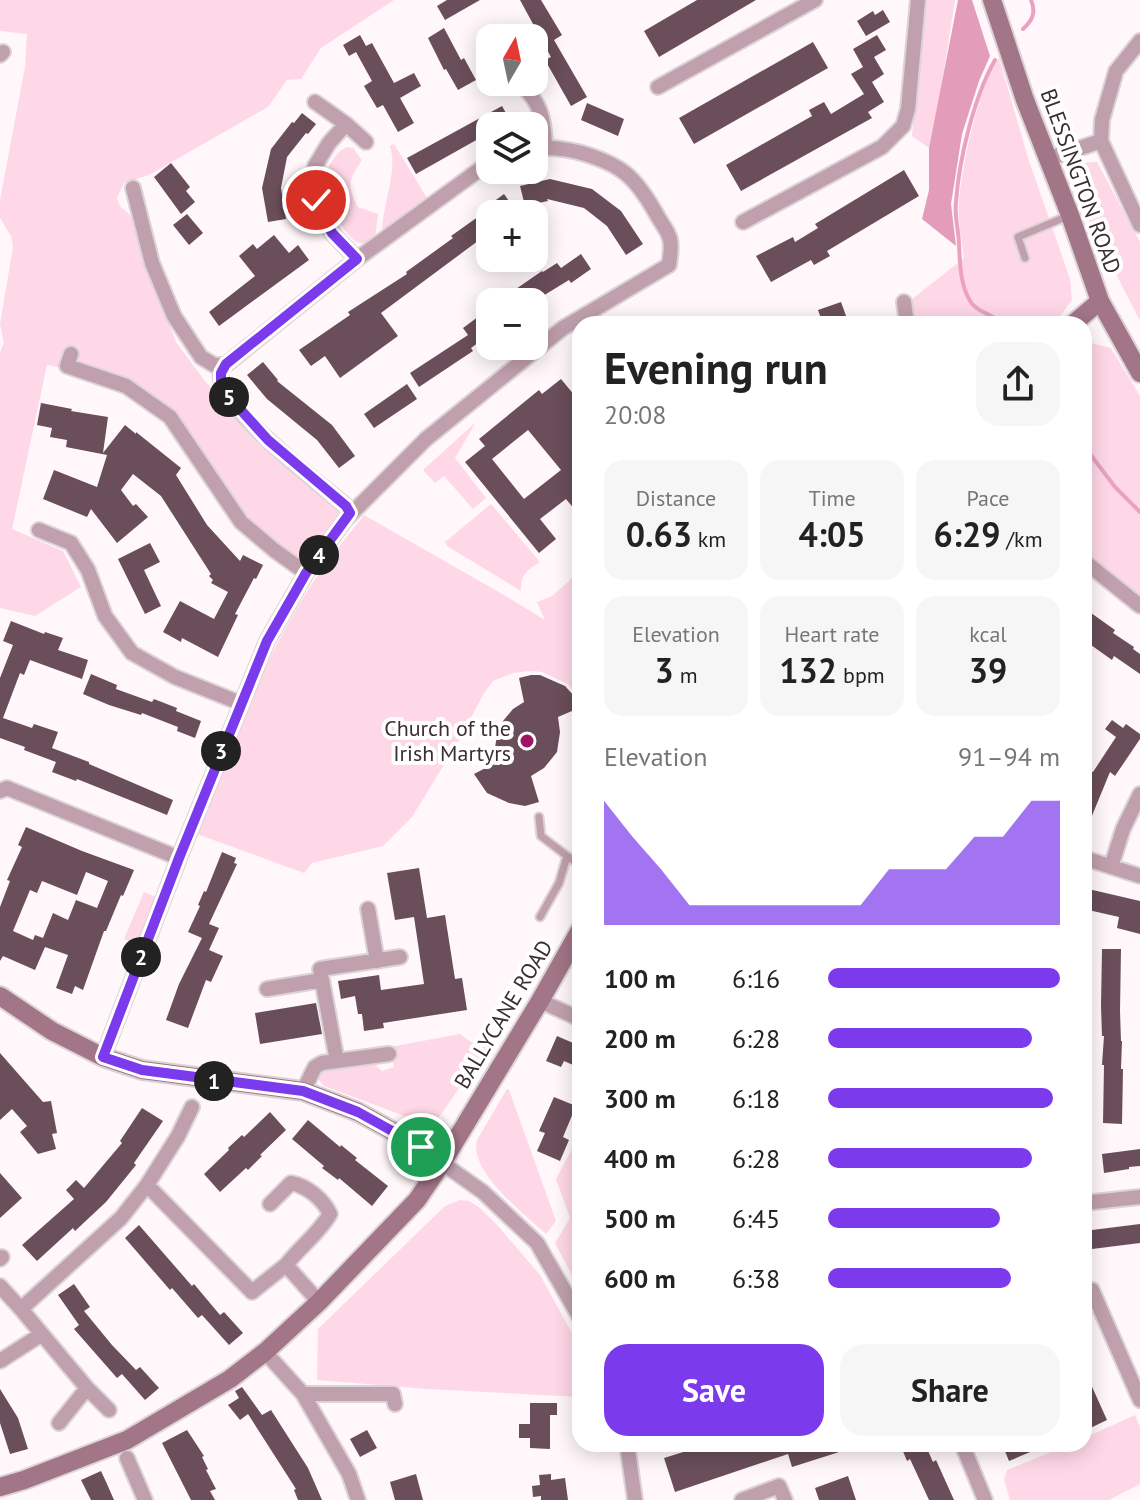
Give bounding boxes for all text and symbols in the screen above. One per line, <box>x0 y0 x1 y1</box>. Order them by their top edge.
north arrow <box>476 24 548 96</box>
map controls <box>476 24 548 360</box>
street label: BLESSINGTON ROAD <box>1035 85 1127 277</box>
button: layers <box>476 112 548 184</box>
pin <box>282 166 350 234</box>
icon: check <box>294 178 338 222</box>
button: + <box>476 200 548 272</box>
button: − <box>476 288 548 360</box>
text: Evening run <box>604 339 828 396</box>
button: share <box>976 342 1060 426</box>
pin: 5 <box>209 377 249 417</box>
text: 5 <box>223 383 235 411</box>
text: 20:08 <box>604 398 666 431</box>
text: Distance <box>636 484 716 512</box>
text: Time <box>808 484 856 512</box>
text: Pace <box>966 484 1010 512</box>
text: 0.63 <box>626 512 692 556</box>
text: 4:05 <box>799 512 865 556</box>
text: 6:29 <box>933 512 1000 556</box>
text: km <box>692 525 726 553</box>
text: /km <box>1000 525 1043 553</box>
pin: 4 <box>299 535 339 575</box>
text: 4 <box>313 541 325 569</box>
text: Elevation <box>632 620 720 648</box>
text: Heart rate <box>784 620 880 648</box>
text: kcal <box>969 620 1007 648</box>
text: 3 <box>654 648 674 692</box>
text: 132 <box>779 648 837 692</box>
text: 39 <box>969 648 1007 692</box>
text: m <box>674 661 698 689</box>
text: bpm <box>837 661 885 689</box>
place label: Church of the Irish Martyrs <box>384 714 511 767</box>
pin: 3 <box>201 731 241 771</box>
marker: Church of the Irish Martyrs <box>518 732 536 750</box>
text: 3 <box>215 737 227 765</box>
text: Elevation <box>604 740 708 773</box>
text: 91–94 m <box>958 740 1060 773</box>
street label: BALLYCANE ROAD <box>448 934 558 1094</box>
pin: 2 <box>121 937 161 977</box>
text: 2 <box>135 943 147 971</box>
text: 100 m <box>604 962 676 995</box>
text: 6:16 <box>732 962 780 995</box>
text: 200 m <box>604 1022 676 1055</box>
text: 6:28 <box>732 1022 780 1055</box>
pin: 1 <box>194 1061 234 1101</box>
text: 1 <box>208 1067 220 1095</box>
text: 300 m <box>604 1082 676 1115</box>
text: 6:18 <box>732 1082 780 1115</box>
pin <box>387 1113 455 1181</box>
icon: arrive <box>399 1125 443 1169</box>
text: 400 m <box>604 1142 676 1175</box>
text: 6:28 <box>732 1142 780 1175</box>
text: 500 m <box>604 1202 676 1235</box>
text: 6:45 <box>732 1202 780 1235</box>
text: 600 m <box>604 1262 676 1295</box>
text: 6:38 <box>732 1262 780 1295</box>
button: Save <box>604 1344 824 1436</box>
button: Share <box>840 1344 1060 1436</box>

